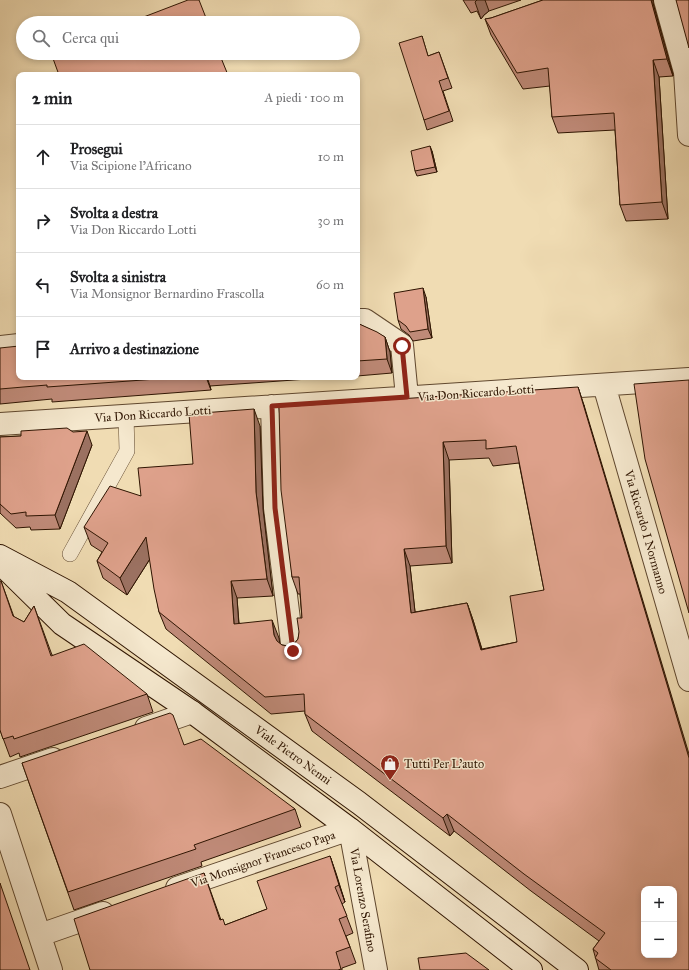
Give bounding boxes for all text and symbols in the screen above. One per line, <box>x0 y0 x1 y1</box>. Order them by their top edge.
search box <box>16 16 360 60</box>
icon: search <box>30 27 52 49</box>
text: Cerca qui <box>62 29 119 47</box>
text: 2 min <box>32 88 72 109</box>
text: A piedi · 100 m <box>265 90 344 106</box>
text: Prosegui <box>70 140 123 158</box>
icon: ahead <box>32 146 54 168</box>
text: 10 m <box>318 149 344 165</box>
text: Via Scipione l'Africano <box>70 158 192 174</box>
text: Svolta a destra <box>70 204 158 222</box>
icon: right <box>32 210 54 232</box>
text: 30 m <box>318 213 344 229</box>
text: Via Don Riccardo Lotti <box>70 222 197 238</box>
text: Svolta a sinistra <box>70 268 166 286</box>
icon: left <box>32 274 54 296</box>
text: 60 m <box>316 277 344 293</box>
text: Via Monsignor Bernardino Frascolla <box>70 286 264 302</box>
route start <box>393 337 411 355</box>
icon: arrive <box>32 338 54 360</box>
text: Arrivo a destinazione <box>70 340 199 358</box>
street label: Via Don Riccardo Lotti <box>416 382 535 404</box>
street label: Via Don Riccardo Lotti <box>93 403 212 425</box>
street label: Via Riccardo I Normanno <box>621 468 670 595</box>
route end <box>284 642 302 660</box>
street label: Viale Pietro Nenni <box>251 722 335 788</box>
shop icon: Tutti Per L'auto <box>379 753 401 781</box>
place label: Tutti Per L'auto <box>404 757 484 771</box>
street label: Via Monsignor Francesco Papa <box>188 827 338 892</box>
street label: Via Lorenzo Serafino <box>347 846 379 953</box>
map controls <box>641 886 677 958</box>
button: + <box>641 886 677 922</box>
button: − <box>641 922 677 958</box>

